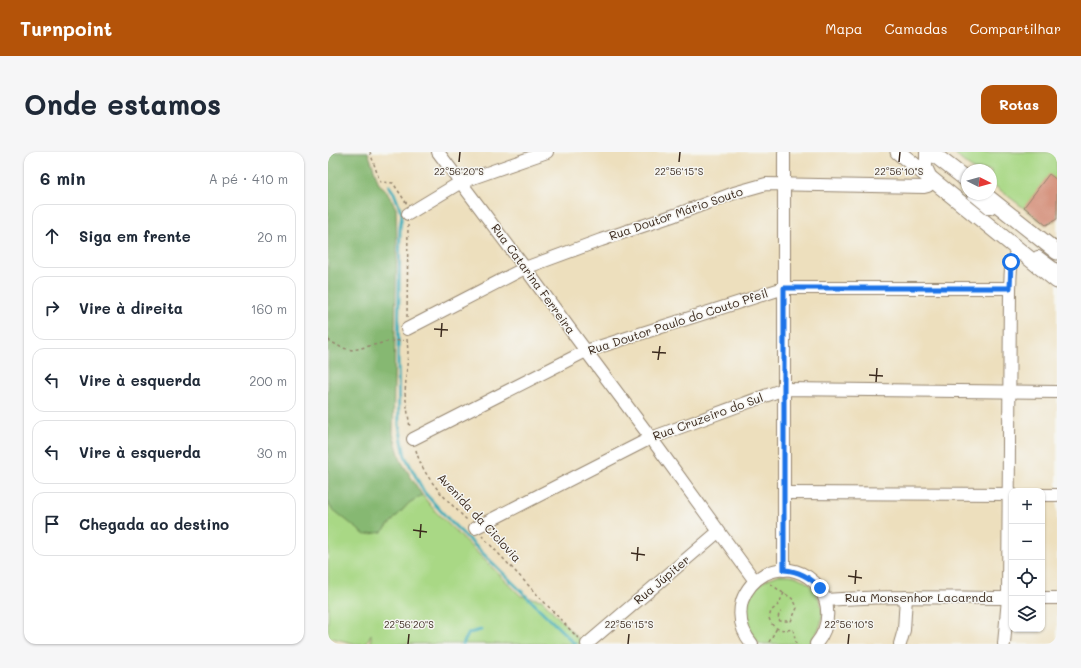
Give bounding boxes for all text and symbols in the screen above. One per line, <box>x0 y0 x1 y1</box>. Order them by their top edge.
text: Turnpoint <box>20 16 112 41</box>
text: Mapa <box>825 19 863 38</box>
text: Camadas <box>885 19 948 38</box>
text: Compartilhar <box>970 19 1061 38</box>
button: Rotas <box>981 85 1057 124</box>
text: Onde estamos <box>24 86 221 122</box>
text: 22°56'20"S <box>434 164 484 178</box>
text: 22°56'15"S <box>655 164 704 178</box>
text: 22°56'10"S <box>875 164 924 178</box>
north arrow <box>961 164 997 200</box>
text: 6 min <box>40 167 85 189</box>
text: A pé · 410 m <box>209 170 288 187</box>
street label: Rua Doutor Mário Souto <box>607 183 745 243</box>
street label: Rua Catarina Ferreira <box>488 220 579 337</box>
icon: ahead <box>41 225 63 247</box>
text: Siga em frente <box>79 226 191 246</box>
text: 20 m <box>257 228 287 245</box>
route start <box>1002 253 1020 271</box>
street label: Rua Doutor Paulo do Couto Pfeil <box>586 284 770 358</box>
icon: right <box>41 297 63 319</box>
text: Vire à direita <box>79 298 183 318</box>
text: 160 m <box>251 300 287 317</box>
icon: left <box>41 369 63 391</box>
text: Vire à esquerda <box>79 370 201 390</box>
text: 200 m <box>249 372 287 389</box>
street label: Rua Cruzeiro do Sul <box>650 389 765 443</box>
icon: left <box>41 441 63 463</box>
text: Vire à esquerda <box>79 442 201 462</box>
text: 30 m <box>257 444 287 461</box>
street label: Avenida da Ciclovia <box>434 469 525 565</box>
map controls <box>1009 488 1045 632</box>
button: + <box>1009 488 1045 524</box>
icon: arrive <box>41 513 63 535</box>
text: Chegada ao destino <box>79 514 229 534</box>
button: − <box>1009 524 1045 560</box>
street label: Rua Júpiter <box>630 551 693 607</box>
button: locate <box>1009 560 1045 596</box>
route end <box>811 579 829 597</box>
street label: Rua Monsenhor Lacarnda <box>845 589 993 605</box>
button: layers <box>1009 596 1045 632</box>
text: 22°56'20"S <box>384 617 434 631</box>
text: 22°56'15"S <box>605 617 654 631</box>
text: 22°56'10"S <box>825 617 874 631</box>

